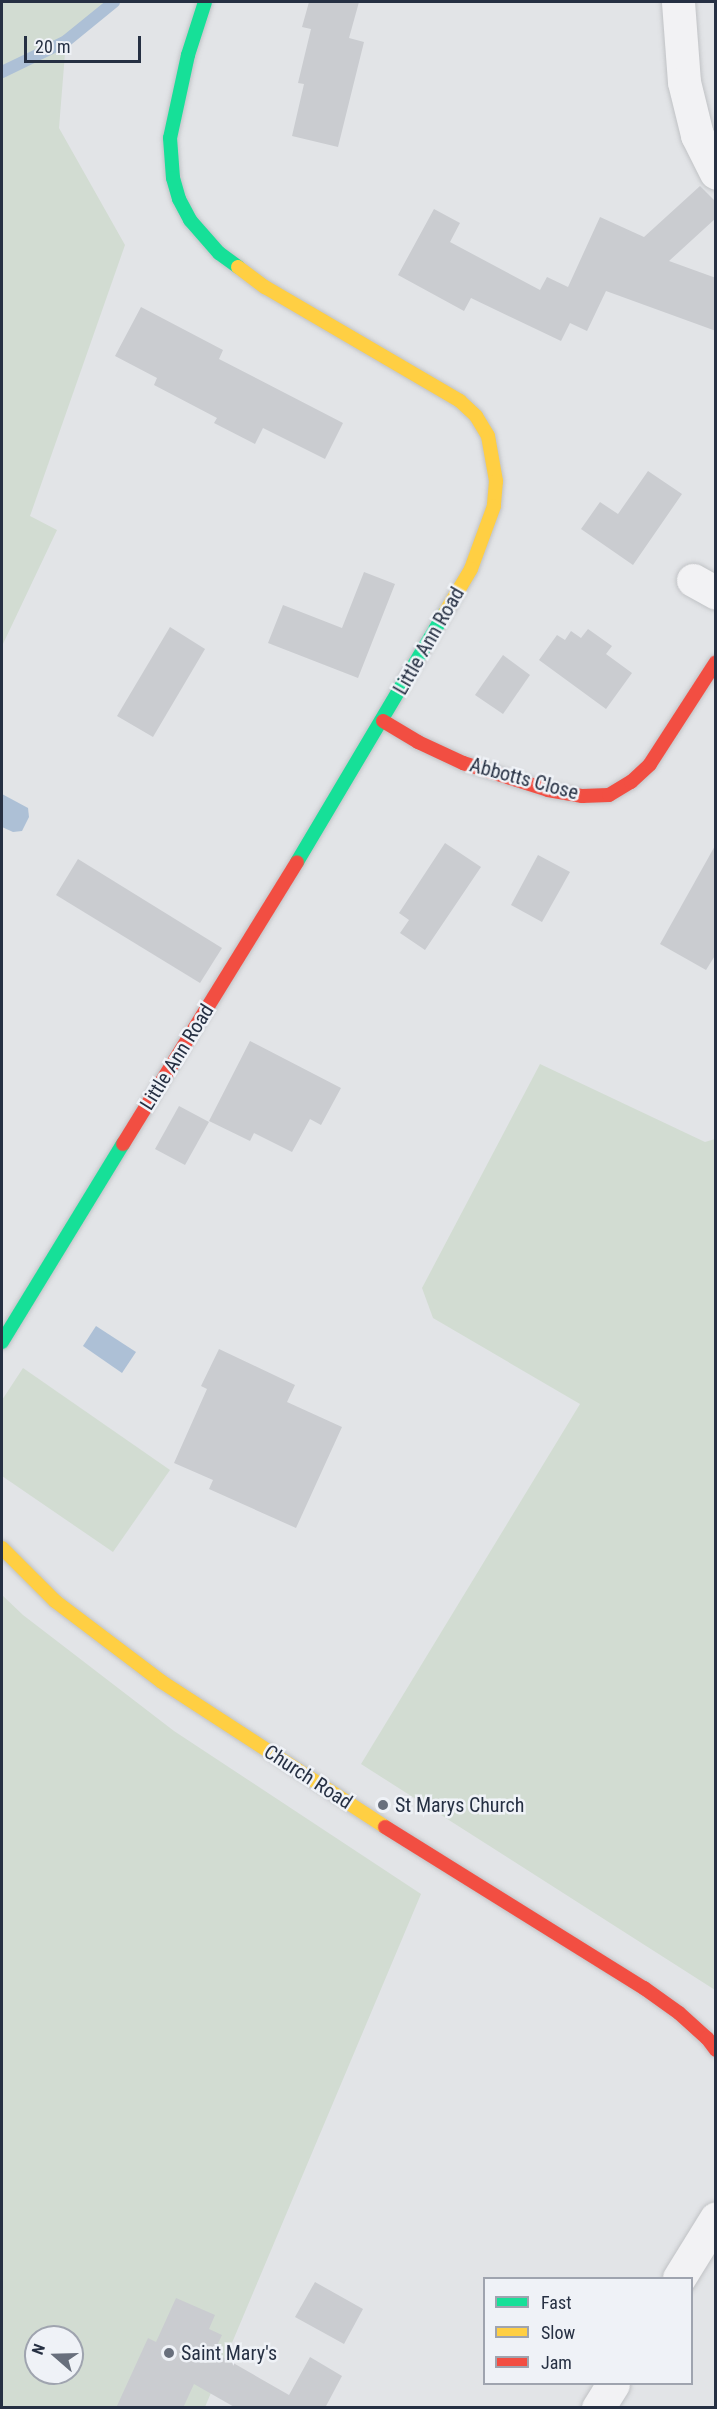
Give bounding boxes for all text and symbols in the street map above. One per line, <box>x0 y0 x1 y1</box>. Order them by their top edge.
scale bar <box>27 24 144 62</box>
text: 20 m <box>35 36 70 57</box>
street label: Little Ann Road <box>389 583 469 699</box>
street label: Abbotts Close <box>467 753 581 805</box>
street label: Little Ann Road <box>135 1000 219 1114</box>
street label: Church Road <box>259 1740 357 1814</box>
place label: St Marys Church <box>395 1793 524 1817</box>
marker: St Marys Church <box>376 1798 390 1812</box>
legend <box>483 2277 693 2385</box>
text: Fast <box>541 2292 572 2313</box>
text: Slow <box>541 2322 575 2343</box>
north arrow <box>24 2325 84 2385</box>
place label: Saint Mary's <box>181 2341 277 2365</box>
text: N <box>28 2342 49 2357</box>
marker: Saint Mary's <box>162 2346 176 2360</box>
text: Jam <box>541 2352 572 2373</box>

